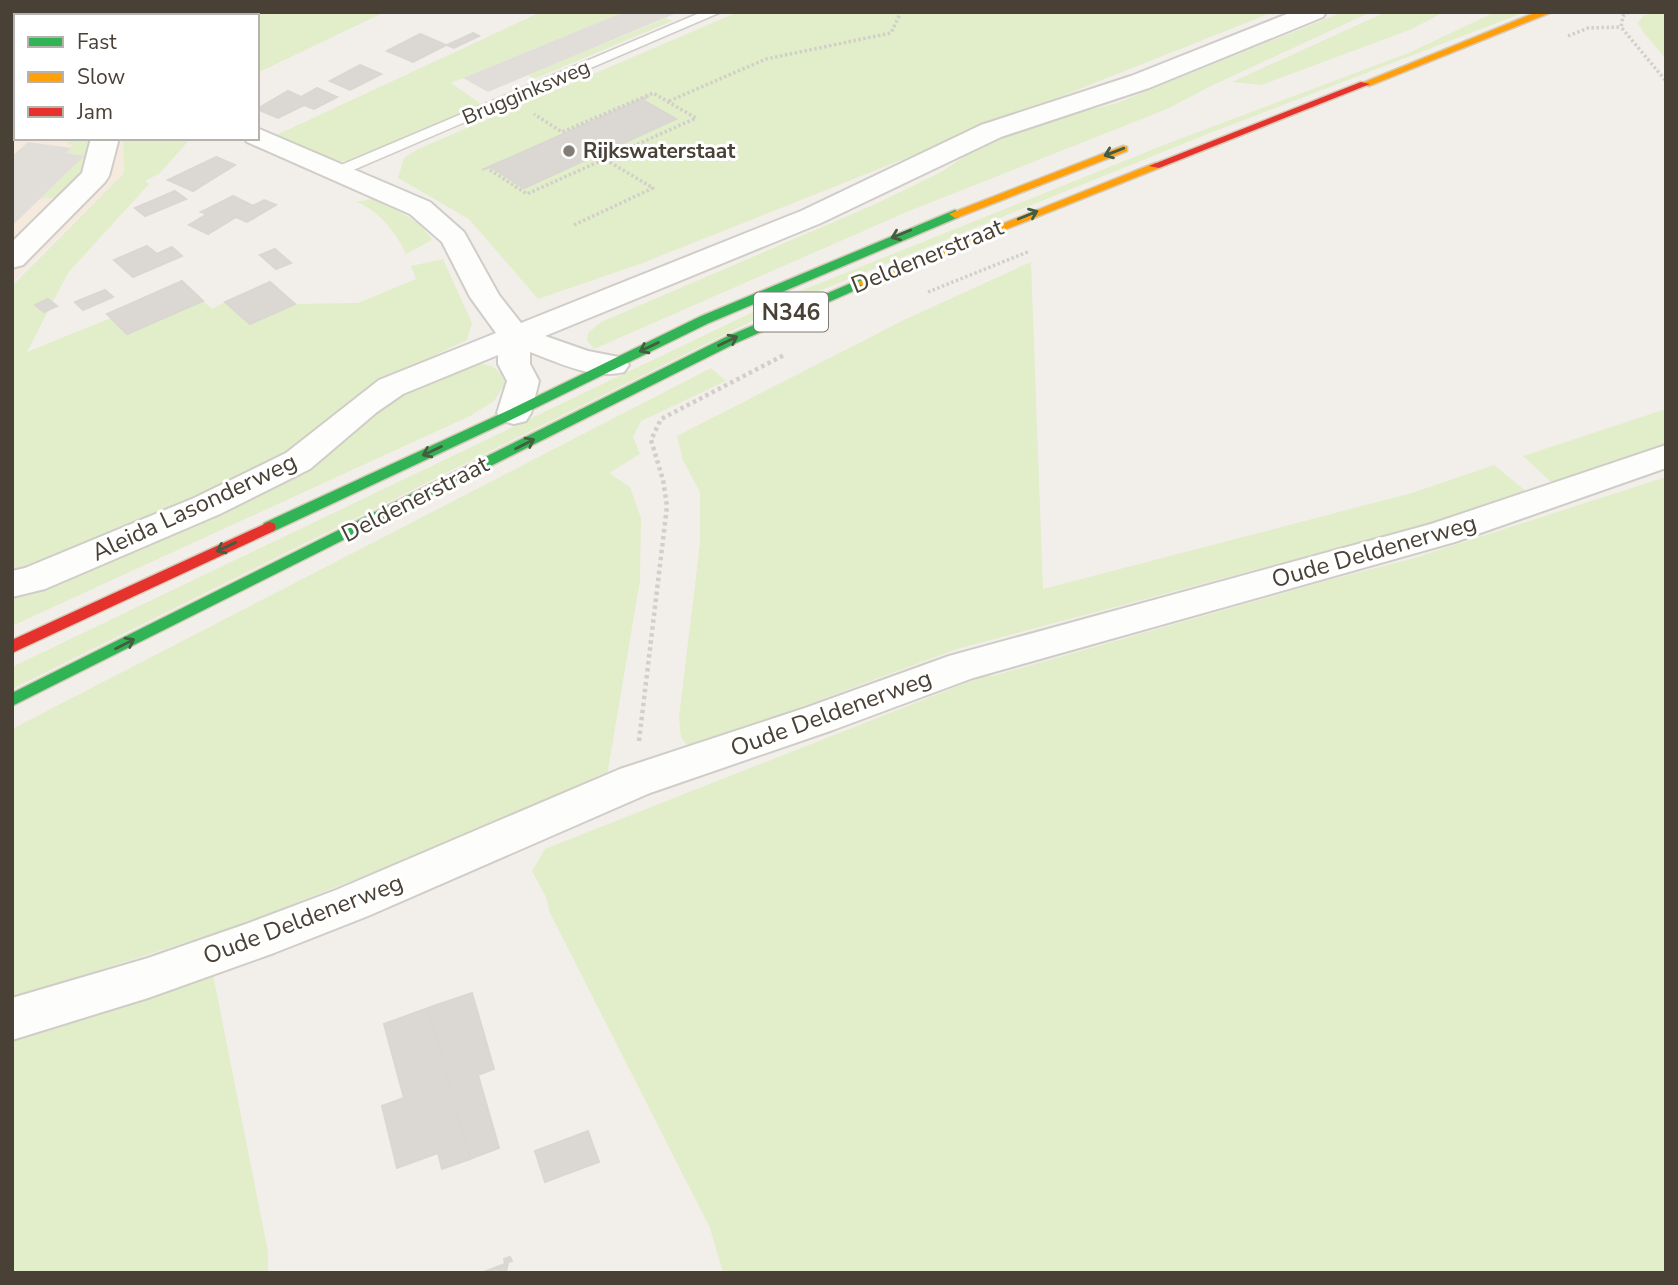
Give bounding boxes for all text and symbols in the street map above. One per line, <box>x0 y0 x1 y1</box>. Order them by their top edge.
legend <box>14 14 259 140</box>
text: Fast <box>77 28 117 56</box>
street label: Brugginksweg <box>458 53 594 131</box>
text: Slow <box>77 63 126 91</box>
text: Jam <box>76 98 113 126</box>
place label: Rijkswaterstaat <box>583 137 736 165</box>
marker: Rijkswaterstaat <box>561 143 577 159</box>
one-way arrow <box>1103 147 1125 159</box>
one-way arrow <box>1017 207 1038 220</box>
street label: Deldenerstraat <box>846 211 1008 301</box>
one-way arrow <box>891 229 913 242</box>
road number: N346 <box>754 292 828 332</box>
one-way arrow <box>717 334 738 347</box>
one-way arrow <box>639 341 660 355</box>
one-way arrow <box>514 436 535 450</box>
street label: Aleida Lasonderweg <box>86 445 302 569</box>
one-way arrow <box>422 445 443 459</box>
street label: Deldenerstraat <box>336 448 495 550</box>
street label: Oude Deldenerweg <box>1268 506 1480 596</box>
one-way arrow <box>216 541 237 555</box>
one-way arrow <box>114 637 135 651</box>
street label: Oude Deldenerweg <box>726 662 936 764</box>
street label: Oude Deldenerweg <box>198 866 408 972</box>

